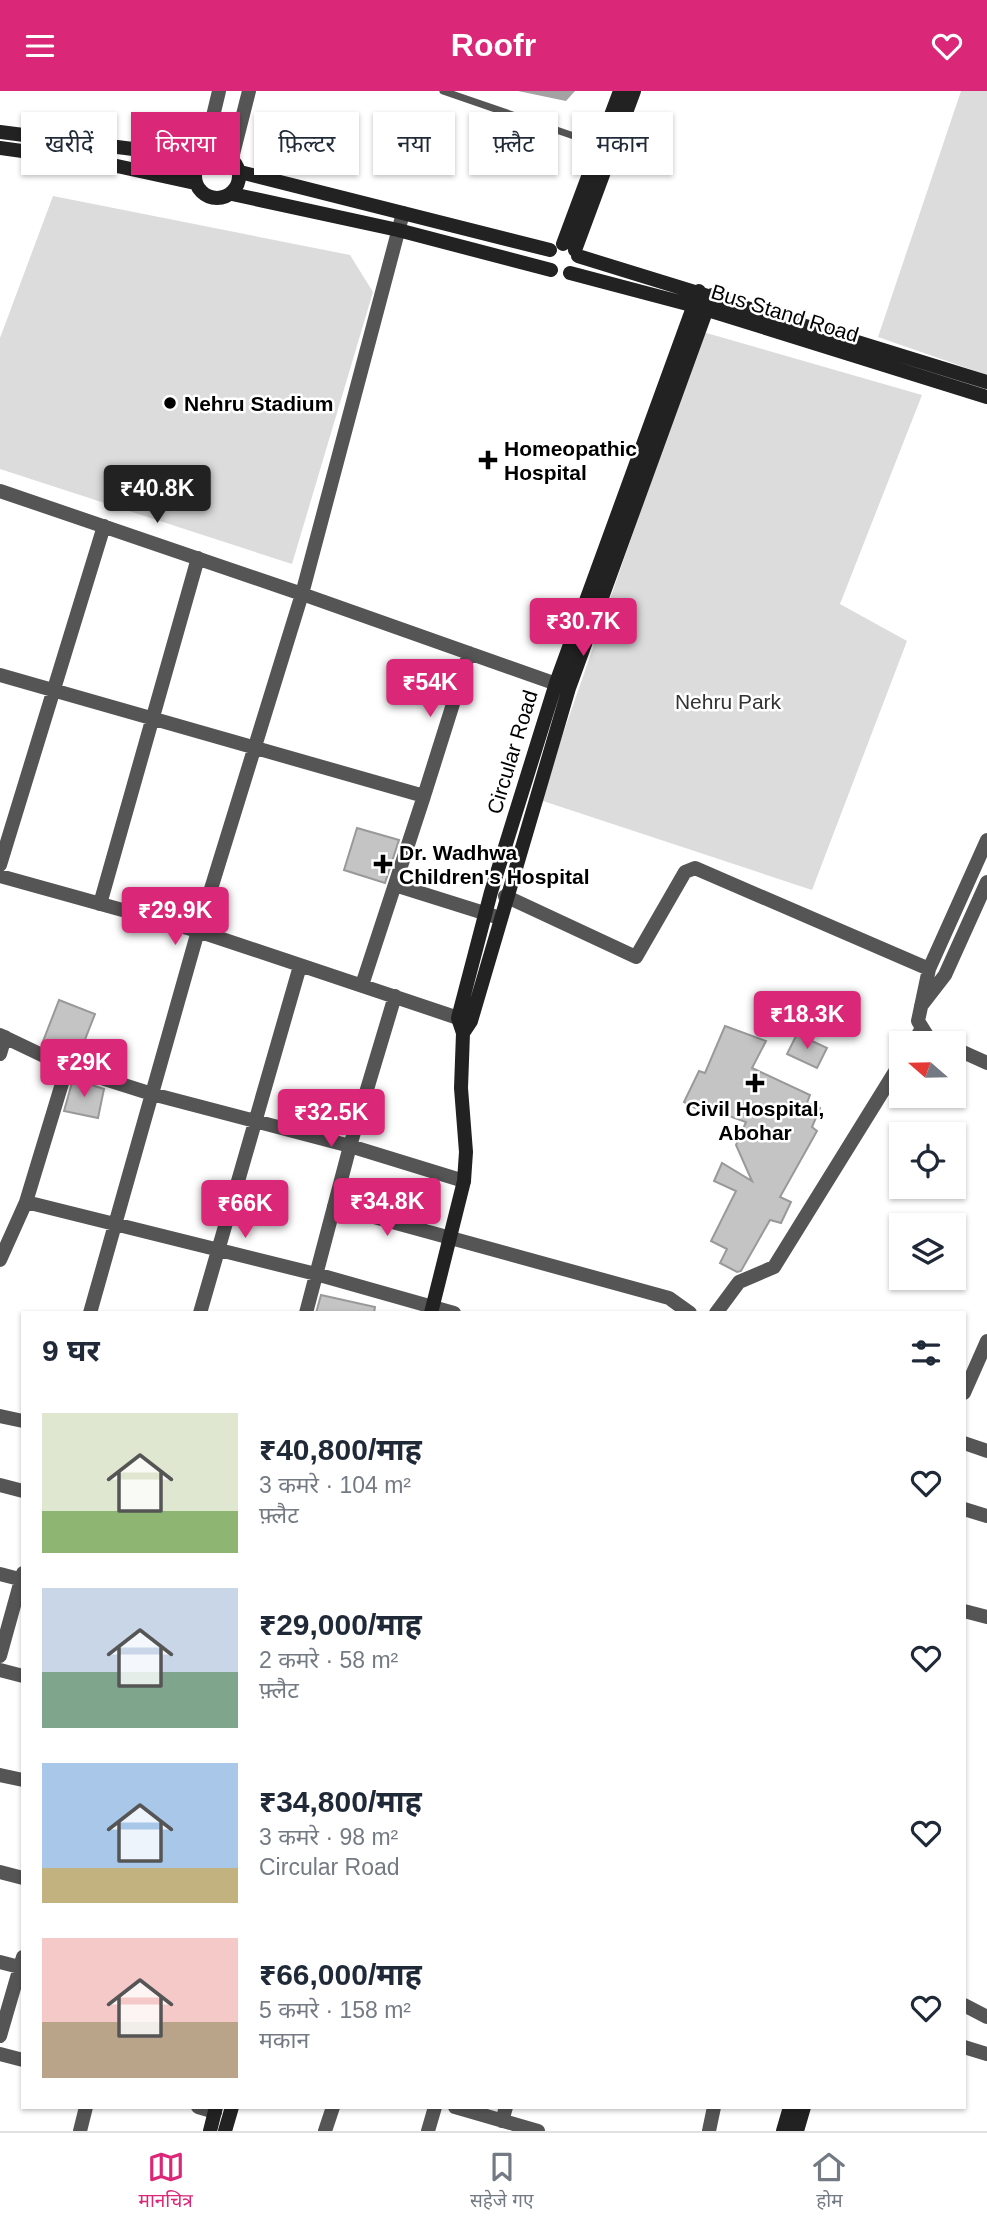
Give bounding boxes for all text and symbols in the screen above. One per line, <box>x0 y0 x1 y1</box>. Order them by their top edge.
icon: menu <box>21 27 59 65</box>
text: Roofr <box>451 27 536 63</box>
icon: heart <box>928 27 966 65</box>
chip: खरीदें <box>21 112 117 175</box>
chip: किराया <box>131 112 240 175</box>
chip: फ़िल्टर <box>254 112 359 175</box>
chip: नया <box>373 112 455 175</box>
chip: फ़्लैट <box>469 112 558 175</box>
chip: मकान <box>572 112 673 175</box>
street label: Bus Stand Road <box>709 280 861 346</box>
place label: Nehru Stadium <box>184 392 333 415</box>
marker: Nehru Stadium <box>162 395 178 411</box>
place label: Homeopathic Hospital <box>504 437 637 484</box>
marker: Homeopathic Hospital <box>478 450 498 470</box>
pin: ₹40.8K <box>100 465 214 525</box>
text: ₹40.8K <box>120 475 194 501</box>
pin: ₹30.7K <box>526 599 640 658</box>
text: ₹30.7K <box>546 608 620 634</box>
pin: ₹54K <box>389 659 471 719</box>
text: ₹54K <box>402 669 458 695</box>
street label: Circular Road <box>482 687 542 817</box>
park label: Nehru Park <box>675 690 782 713</box>
place label: Dr. Wadhwa Children's Hospital <box>399 841 590 888</box>
marker: Dr. Wadhwa Children's Hospital <box>373 854 393 874</box>
pin: ₹29.9K <box>118 887 232 947</box>
text: ₹29.9K <box>138 897 212 923</box>
pin: ₹18.3K <box>750 991 864 1051</box>
text: ₹18.3K <box>770 1001 844 1027</box>
north arrow <box>889 1031 966 1108</box>
map controls <box>889 1031 966 1290</box>
pin: ₹29K <box>43 1039 125 1099</box>
text: ₹29K <box>56 1049 112 1075</box>
marker: Civil Hospital, Abohar <box>745 1073 765 1093</box>
pin: ₹32.5K <box>274 1089 388 1149</box>
place label: Civil Hospital, Abohar <box>686 1097 824 1144</box>
text: ₹32.5K <box>294 1099 368 1125</box>
button: locate <box>889 1122 966 1199</box>
pin: ₹34.8K <box>330 1179 444 1238</box>
pin: ₹66K <box>204 1181 286 1240</box>
text: ₹34.8K <box>350 1188 424 1214</box>
text: ₹66K <box>217 1190 273 1216</box>
button: layers <box>889 1213 966 1290</box>
text: 9 घर <box>42 1334 100 1367</box>
icon: filters <box>907 1334 945 1372</box>
text: ₹40,800/माह <box>259 1433 422 1466</box>
icon: home <box>98 1441 182 1525</box>
icon: heart <box>907 1464 945 1502</box>
text: 3 कमरे · 104 m² <box>259 1472 411 1498</box>
text: फ़्लैट <box>259 1502 299 1528</box>
text: ₹29,000/माह <box>259 1608 422 1641</box>
icon: home <box>98 1616 182 1700</box>
icon: heart <box>907 1639 945 1677</box>
text: 2 कमरे · 58 m² <box>259 1647 398 1673</box>
text: फ़्लैट <box>259 1677 299 1703</box>
text: ₹34,800/माह <box>259 1785 422 1818</box>
icon: home <box>98 1791 182 1875</box>
icon: heart <box>907 1814 945 1852</box>
text: 3 कमरे · 98 m² <box>259 1824 398 1850</box>
text: Circular Road <box>259 1854 400 1880</box>
text: ₹66,000/माह <box>259 1958 422 1991</box>
icon: home <box>98 1966 182 2050</box>
icon: heart <box>907 1989 945 2027</box>
text: 5 कमरे · 158 m² <box>259 1997 411 2023</box>
text: मकान <box>259 2027 309 2053</box>
tab: मानचित्र <box>139 2148 193 2215</box>
tab: सहेजे गए <box>470 2148 533 2215</box>
tab: होम <box>810 2148 848 2215</box>

